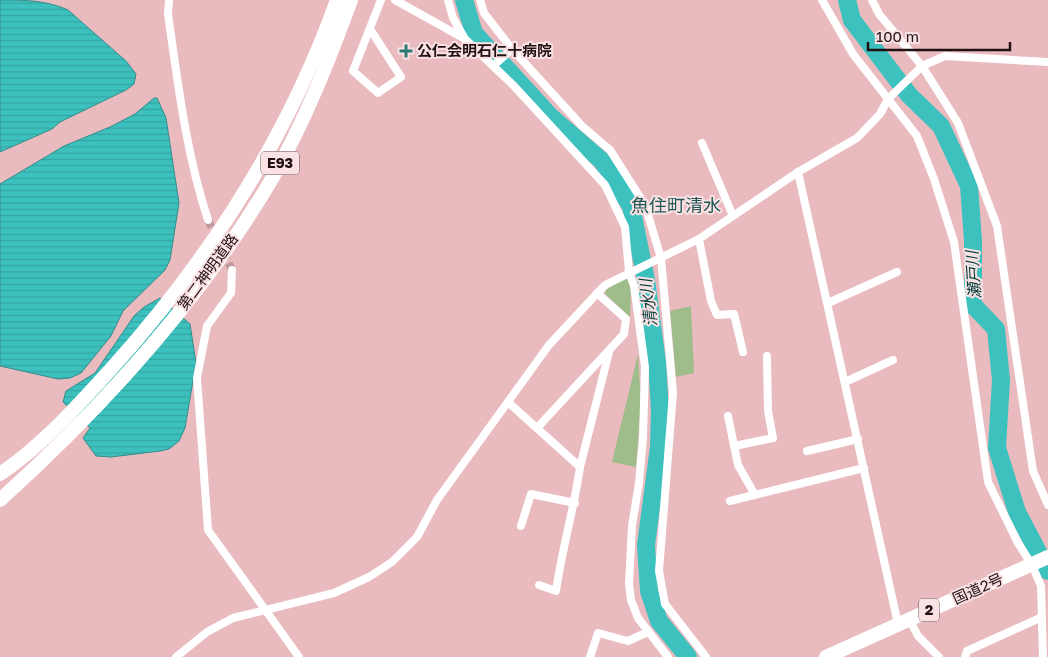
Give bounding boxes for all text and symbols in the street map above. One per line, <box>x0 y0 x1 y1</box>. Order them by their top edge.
scale bar <box>868 20 1010 52</box>
text: 100 m <box>876 27 919 45</box>
place label: 公仁会明石仁十病院 <box>417 41 552 59</box>
marker: 公仁会明石仁十病院 <box>399 44 413 58</box>
road number: E93 <box>261 152 299 174</box>
district label: 魚住町清水 <box>631 194 721 216</box>
street label: 第二神明道路 <box>173 230 241 313</box>
water label: 瀬戸川 <box>961 248 985 300</box>
water label: 清水川 <box>635 276 661 328</box>
street label: 国道2号 <box>949 569 1006 607</box>
road number: 2 <box>919 598 939 622</box>

